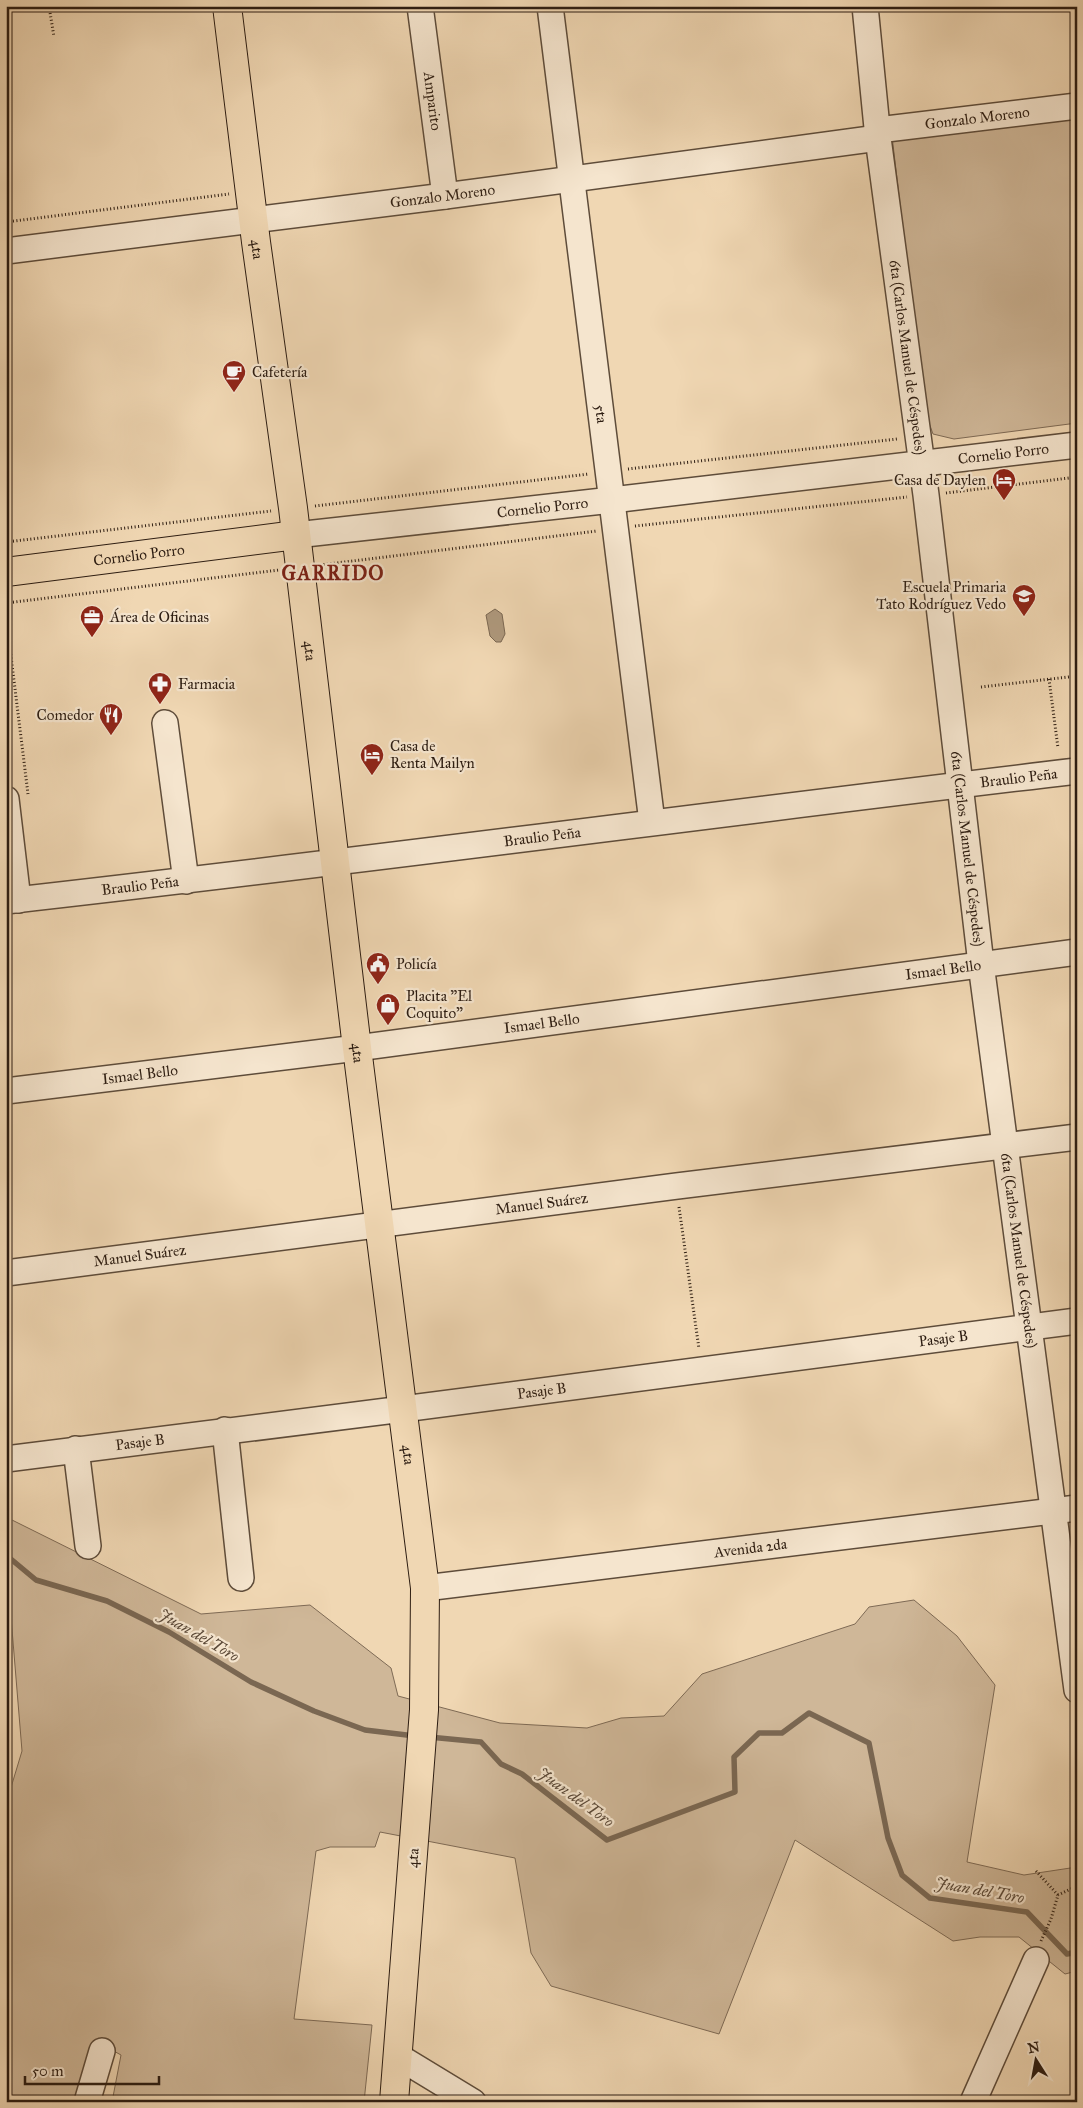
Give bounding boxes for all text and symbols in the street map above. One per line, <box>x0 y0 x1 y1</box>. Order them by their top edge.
street label: Amparito <box>420 70 445 132</box>
street label: Gonzalo Moreno <box>924 103 1031 133</box>
street label: Gonzalo Moreno <box>389 180 496 212</box>
street label: 4ta <box>247 238 267 261</box>
street label: 6ta (Carlos Manuel de Céspedes) <box>885 259 930 456</box>
cafe icon: Cafetería <box>221 359 247 393</box>
place label: Cafetería <box>252 363 308 381</box>
street label: 5ta <box>591 403 611 425</box>
street label: Cornelio Porro <box>957 439 1050 468</box>
hotel icon: Casa de Daylen <box>991 467 1017 501</box>
place label: Casa de Daylen <box>894 471 986 489</box>
street label: Cornelio Porro <box>496 494 589 522</box>
street label: Cornelio Porro <box>92 540 186 570</box>
district label: GARRIDO <box>282 561 384 585</box>
place label: Escuela Primaria Tato Rodríguez Vedo <box>876 578 1007 613</box>
school or university icon: Escuela Primaria Tato Rodríguez Vedo <box>1011 583 1037 617</box>
office icon: Área de Oficinas <box>79 604 105 638</box>
place label: Área de Oficinas <box>109 607 209 626</box>
street label: 4ta <box>300 640 320 662</box>
pharmacy icon: Farmacia <box>147 671 173 705</box>
place label: Farmacia <box>178 675 236 693</box>
restaurant icon: Comedor <box>98 702 124 736</box>
place label: Comedor <box>37 706 94 724</box>
place label: Casa de Renta Mailyn <box>390 737 475 772</box>
hotel icon: Casa de Renta Mailyn <box>359 742 385 776</box>
street label: 6ta (Carlos Manuel de Céspedes) <box>947 750 988 948</box>
street label: Braulio Peña <box>979 764 1059 791</box>
street label: Braulio Peña <box>502 823 583 850</box>
street label: Braulio Peña <box>100 872 181 899</box>
public building icon: Policía <box>365 951 391 985</box>
place label: Policía <box>396 955 437 973</box>
street label: Ismael Bello <box>904 956 982 984</box>
place label: Placita "El Coquito" <box>406 987 473 1023</box>
shop icon: Placita "El Coquito" <box>375 992 401 1026</box>
street label: Ismael Bello <box>503 1009 581 1037</box>
street label: 4ta <box>347 1042 368 1065</box>
street label: Ismael Bello <box>101 1061 179 1088</box>
street label: 6ta (Carlos Manuel de Céspedes) <box>997 1152 1041 1349</box>
street label: Manuel Suárez <box>494 1189 589 1218</box>
street label: Manuel Suárez <box>93 1241 187 1271</box>
street label: Pasaje B <box>918 1326 969 1351</box>
street label: Pasaje B <box>516 1379 567 1403</box>
street label: Pasaje B <box>114 1430 166 1454</box>
street label: 4ta <box>398 1444 418 1466</box>
street label: Avenida 2da <box>712 1535 789 1562</box>
water label: Juan del Toro <box>155 1604 243 1666</box>
water label: Juan del Toro <box>533 1762 618 1831</box>
street label: 4ta <box>403 1847 423 1869</box>
water label: Juan del Toro <box>933 1873 1026 1907</box>
north arrow <box>1010 2036 1060 2086</box>
text: N <box>1026 2038 1041 2057</box>
scale bar <box>25 2053 159 2085</box>
text: 50 m <box>32 2062 64 2080</box>

